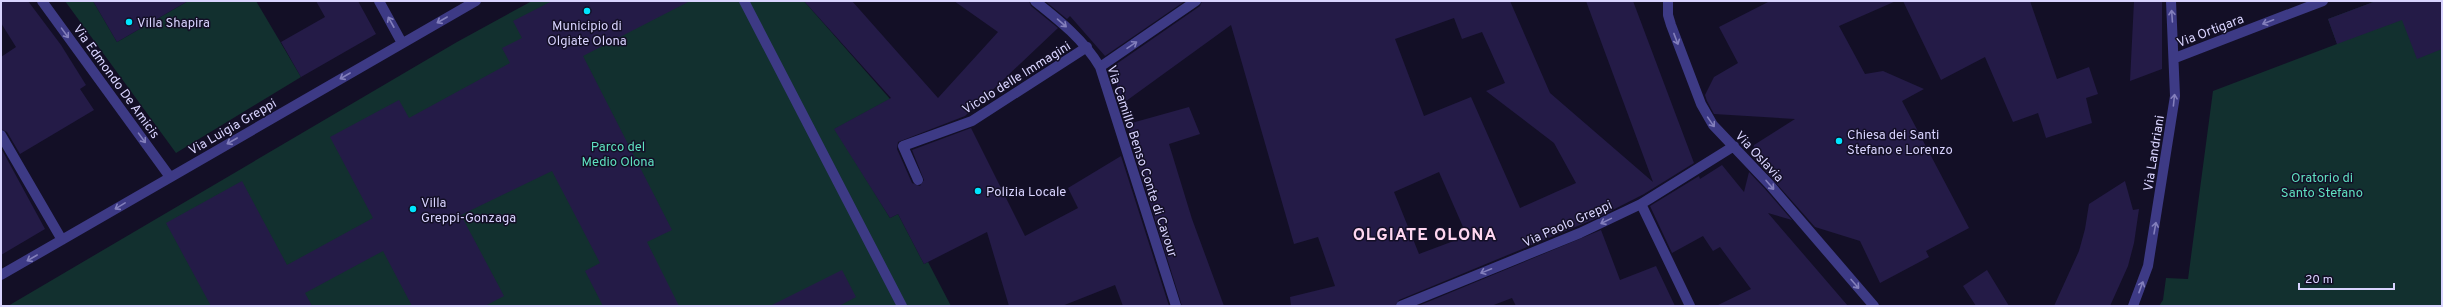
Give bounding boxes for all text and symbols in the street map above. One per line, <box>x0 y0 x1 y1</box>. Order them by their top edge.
marker: Municipio di Olgiate Olona <box>582 6 592 16</box>
one-way arrow <box>2168 9 2175 22</box>
street label: Via Ortigara <box>2175 12 2246 52</box>
place label: Villa Shapira <box>137 16 210 32</box>
one-way arrow <box>386 16 394 28</box>
marker: Villa Shapira <box>124 17 134 27</box>
one-way arrow <box>436 17 448 25</box>
place label: Municipio di Olgiate Olona <box>547 19 627 50</box>
one-way arrow <box>1057 19 1067 28</box>
one-way arrow <box>2262 19 2274 27</box>
street label: Via Edmondo De Amicis <box>69 22 162 142</box>
one-way arrow <box>61 27 69 38</box>
one-way arrow <box>1672 32 1680 44</box>
street label: Vicolo delle Immagini <box>960 39 1074 119</box>
one-way arrow <box>1126 41 1137 49</box>
street label: Via Camillo Benso Conte di Cavour <box>1102 64 1180 260</box>
one-way arrow <box>339 73 351 81</box>
one-way arrow <box>2170 94 2178 107</box>
street label: Via Luigia Greppi <box>186 96 280 159</box>
street label: Via Landriani <box>2141 114 2169 192</box>
one-way arrow <box>1707 116 1715 127</box>
place label: Chiesa dei Santi Stefano e Lorenzo <box>1847 128 1953 159</box>
street label: Via Oslavia <box>1731 129 1786 186</box>
one-way arrow <box>138 132 146 143</box>
marker: Chiesa dei Santi Stefano e Lorenzo <box>1834 136 1844 146</box>
one-way arrow <box>226 137 238 145</box>
park label: Parco del Medio Olona <box>582 140 654 171</box>
park label: Oratorio di Santo Stefano <box>2281 171 2363 202</box>
one-way arrow <box>1766 180 1775 191</box>
place label: Polizia Locale <box>986 185 1066 201</box>
marker: Polizia Locale <box>973 186 983 196</box>
place label: Villa Greppi-Gonzaga <box>421 196 516 227</box>
street label: Via Paolo Greppi <box>1521 198 1615 252</box>
one-way arrow <box>114 203 126 211</box>
marker: Villa Greppi-Gonzaga <box>408 204 418 214</box>
one-way arrow <box>1600 218 1612 225</box>
one-way arrow <box>2151 222 2159 235</box>
district label: OLGIATE OLONA <box>1353 225 1497 247</box>
one-way arrow <box>26 254 38 262</box>
scale bar <box>2299 265 2394 291</box>
one-way arrow <box>1481 268 1493 276</box>
text: 20 m <box>2305 272 2333 288</box>
one-way arrow <box>1851 279 1860 289</box>
one-way arrow <box>2138 281 2146 293</box>

